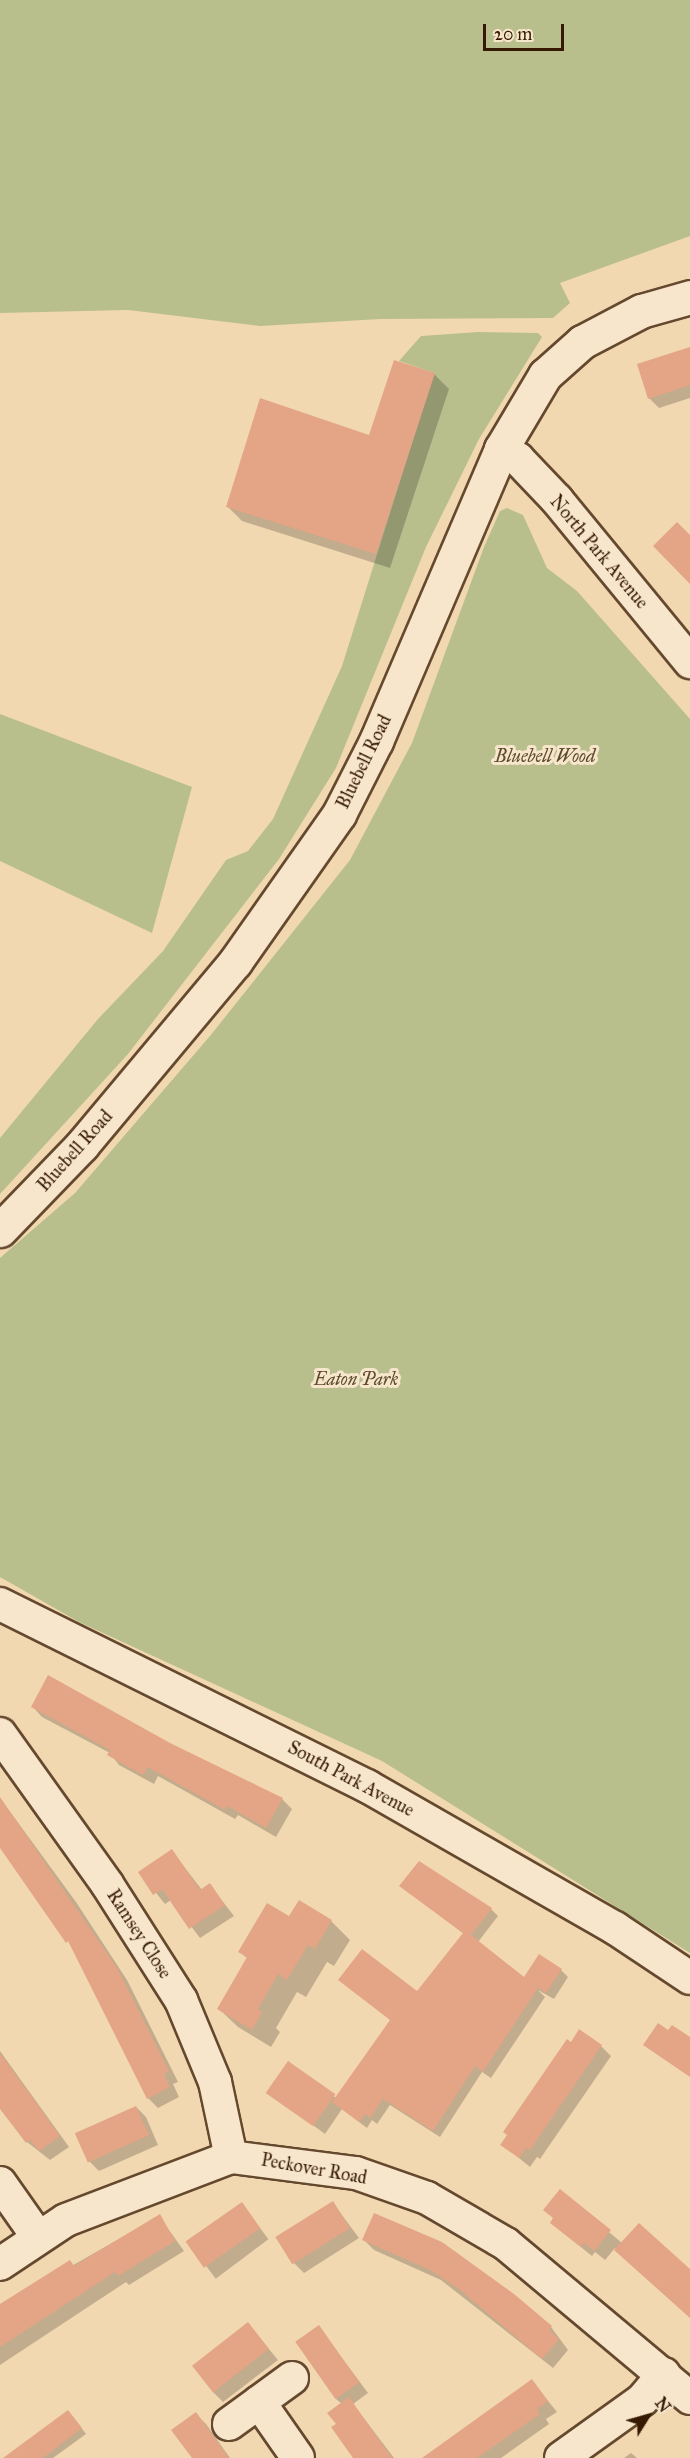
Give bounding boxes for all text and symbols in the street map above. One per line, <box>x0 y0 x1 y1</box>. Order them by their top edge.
scale bar <box>486 12 567 50</box>
text: 20 m <box>494 23 532 45</box>
street label: North Park Avenue <box>545 491 653 613</box>
street label: Bluebell Road <box>332 711 396 813</box>
park label: Bluebell Wood <box>495 745 595 767</box>
street label: Bluebell Road <box>33 1106 117 1196</box>
park label: Eaton Park <box>314 1368 398 1390</box>
street label: South Park Avenue <box>284 1737 418 1821</box>
street label: Ramsey Close <box>102 1885 176 1983</box>
street label: Peckover Road <box>259 2149 369 2189</box>
north arrow <box>618 2386 678 2446</box>
text: N <box>651 2394 674 2416</box>

